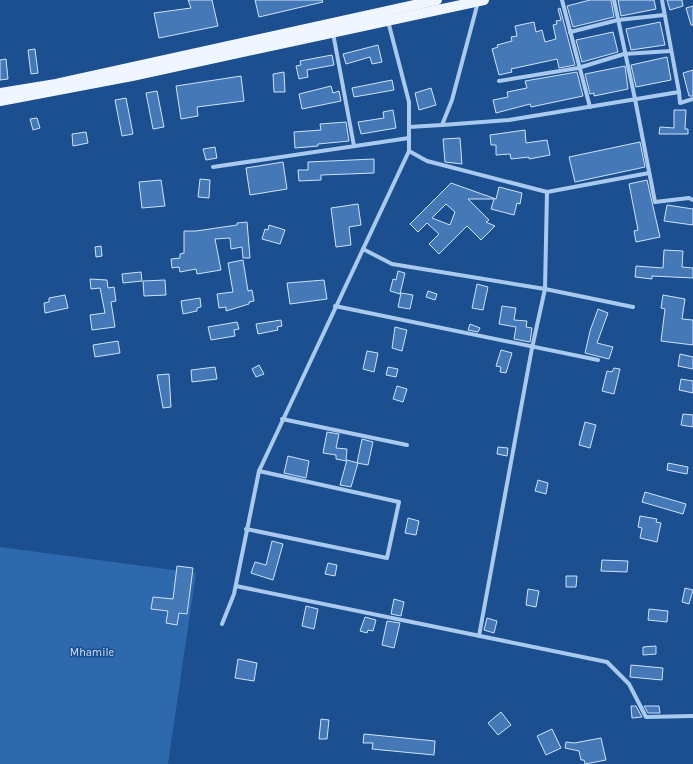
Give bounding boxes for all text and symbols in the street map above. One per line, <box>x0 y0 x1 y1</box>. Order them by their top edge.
park label: Mhamile <box>70 646 115 659</box>

